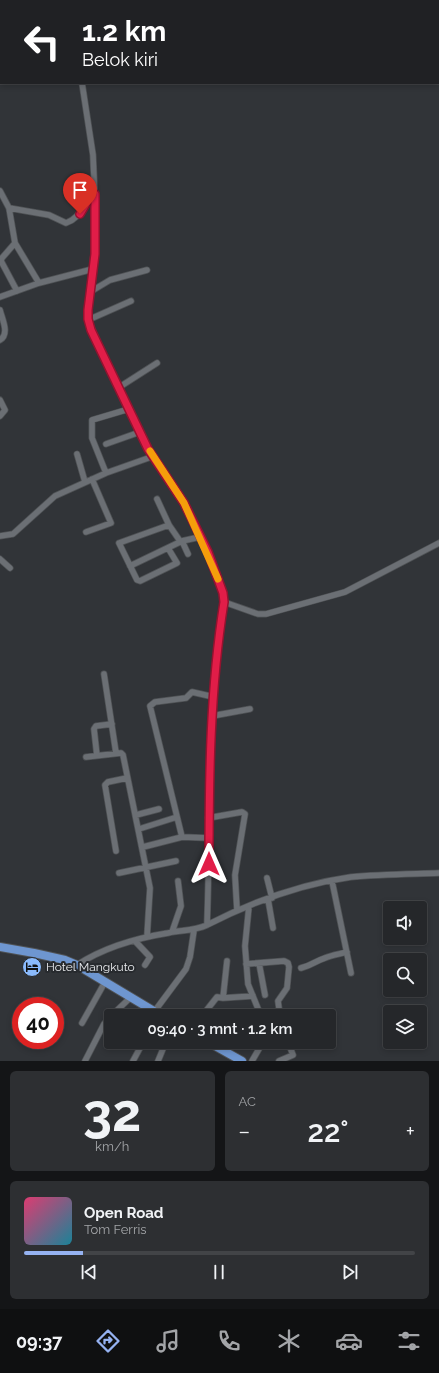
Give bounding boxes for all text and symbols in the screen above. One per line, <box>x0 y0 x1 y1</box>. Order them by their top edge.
text: 1.2 km <box>82 15 166 48</box>
icon: left <box>16 16 68 68</box>
text: Belok kiri <box>82 49 158 70</box>
pin <box>63 173 97 214</box>
icon: arrive <box>69 179 91 201</box>
position arrow <box>188 843 230 885</box>
map controls <box>383 901 427 1049</box>
button: sound <box>383 901 427 945</box>
button: search <box>383 953 427 997</box>
hotel icon: Hotel Mangkuto <box>21 956 43 978</box>
place label: Hotel Mangkuto <box>46 960 135 974</box>
speed limit sign: 40 <box>12 997 64 1049</box>
button: layers <box>383 1005 427 1049</box>
text: 09:40 · 3 mnt · 1.2 km <box>148 1020 292 1038</box>
text: 32 <box>83 1082 141 1143</box>
text: AC <box>239 1094 256 1109</box>
text: 22° <box>308 1114 349 1149</box>
text: − <box>239 1118 250 1144</box>
text: + <box>406 1118 415 1144</box>
text: km/h <box>95 1139 129 1154</box>
text: Open Road <box>84 1204 164 1222</box>
text: Tom Ferris <box>84 1222 147 1237</box>
icon: previous <box>78 1261 100 1283</box>
icon: pause <box>208 1261 230 1283</box>
icon: next <box>339 1261 361 1283</box>
icon: directions <box>94 1327 122 1355</box>
icon: music <box>154 1327 182 1355</box>
icon: phone <box>215 1327 243 1355</box>
icon: climate <box>275 1327 303 1355</box>
icon: car <box>335 1327 363 1355</box>
icon: filters <box>395 1327 423 1355</box>
text: 09:37 <box>16 1331 62 1352</box>

